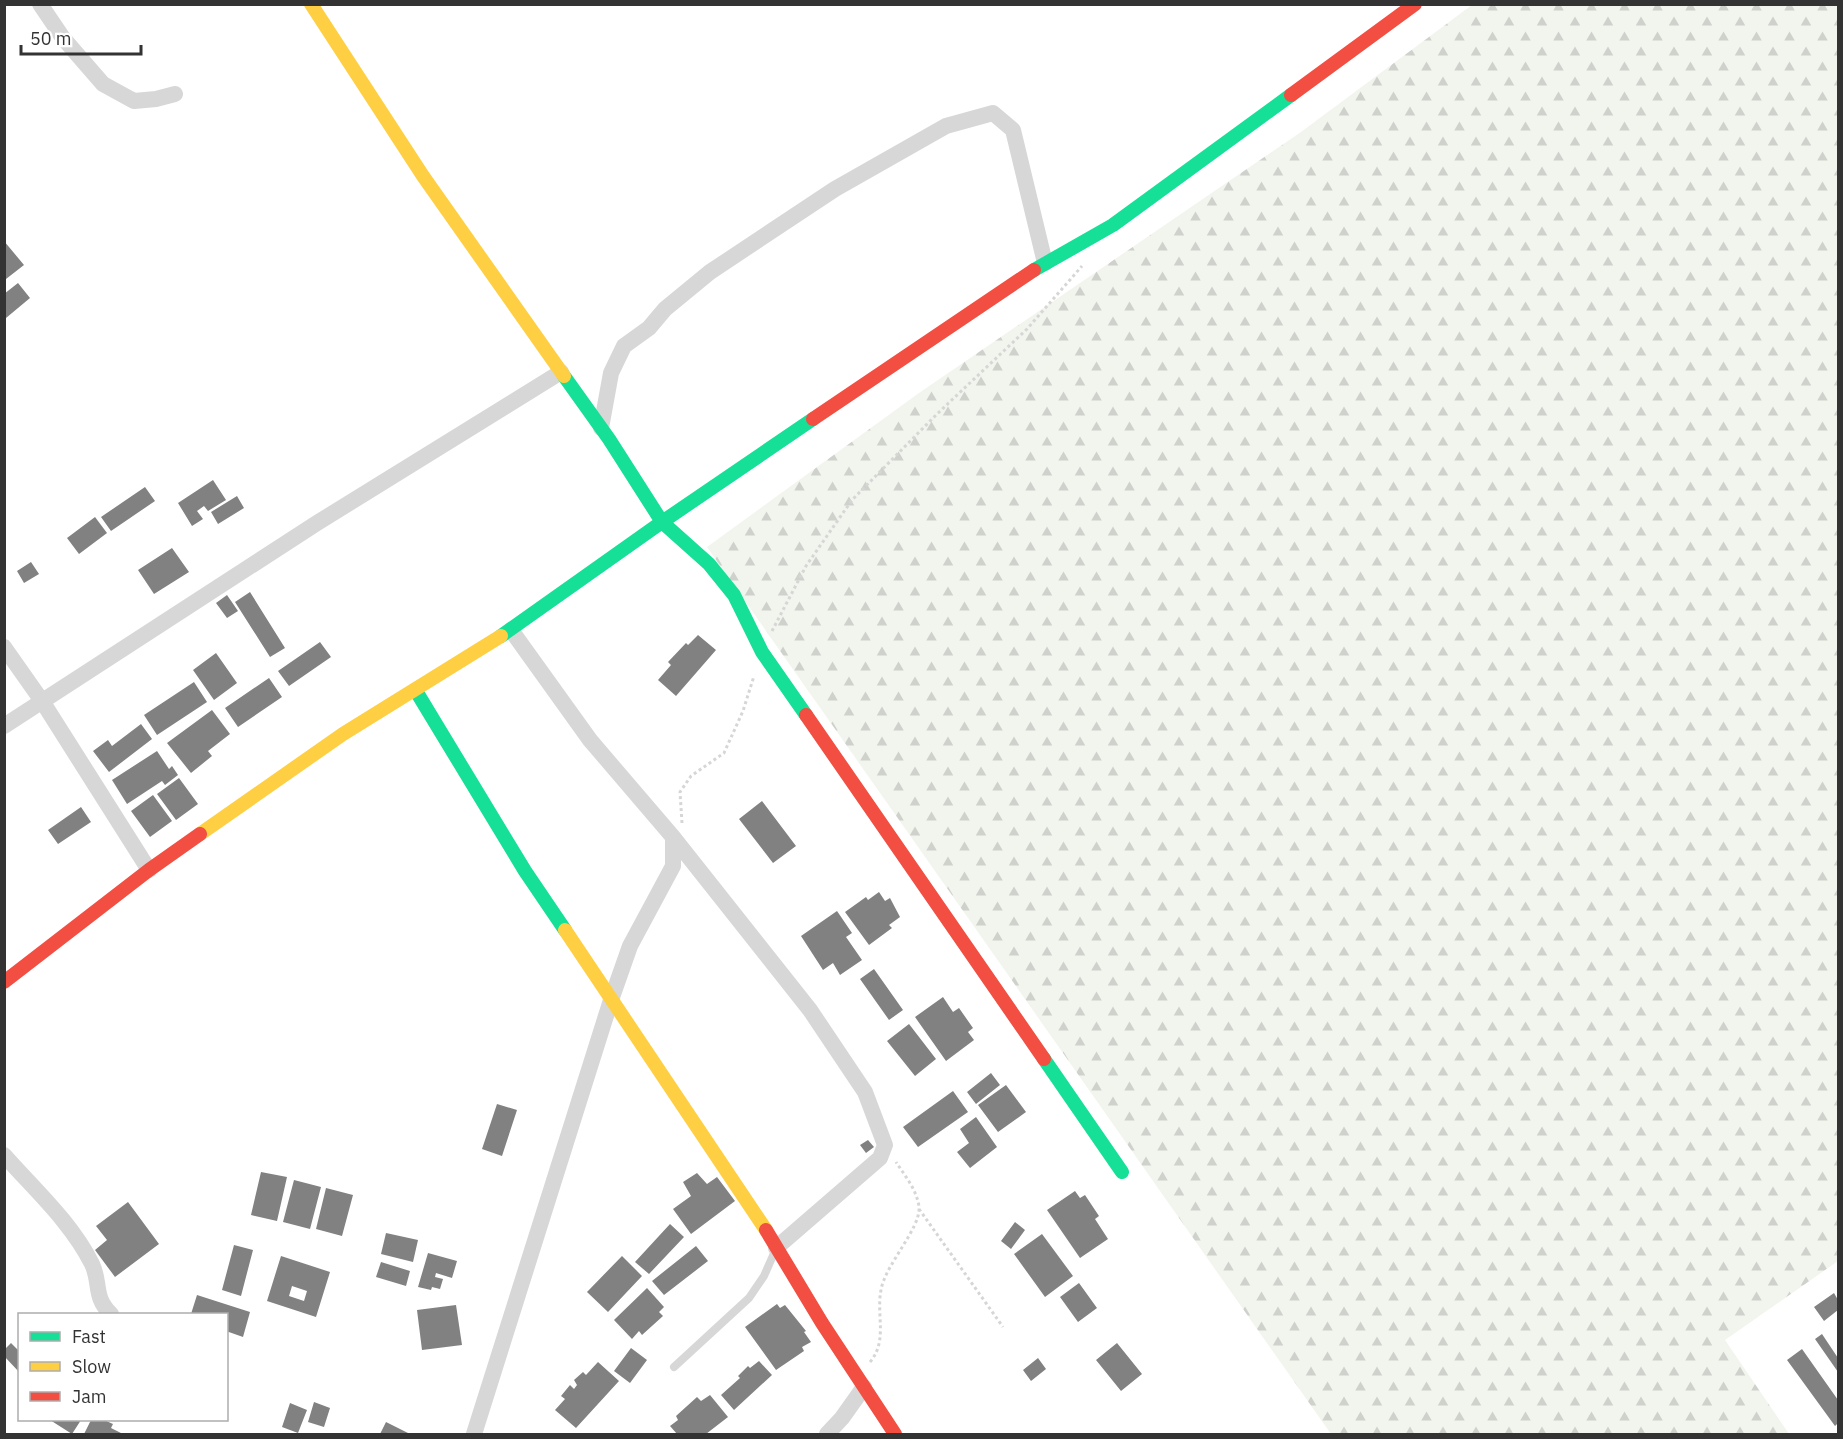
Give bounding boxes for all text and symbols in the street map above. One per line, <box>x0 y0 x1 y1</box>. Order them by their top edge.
scale bar <box>21 18 141 56</box>
text: 50 m <box>30 27 72 50</box>
legend <box>18 1313 228 1421</box>
text: Fast <box>72 1325 106 1348</box>
text: Slow <box>72 1355 111 1378</box>
text: Jam <box>72 1385 107 1408</box>

